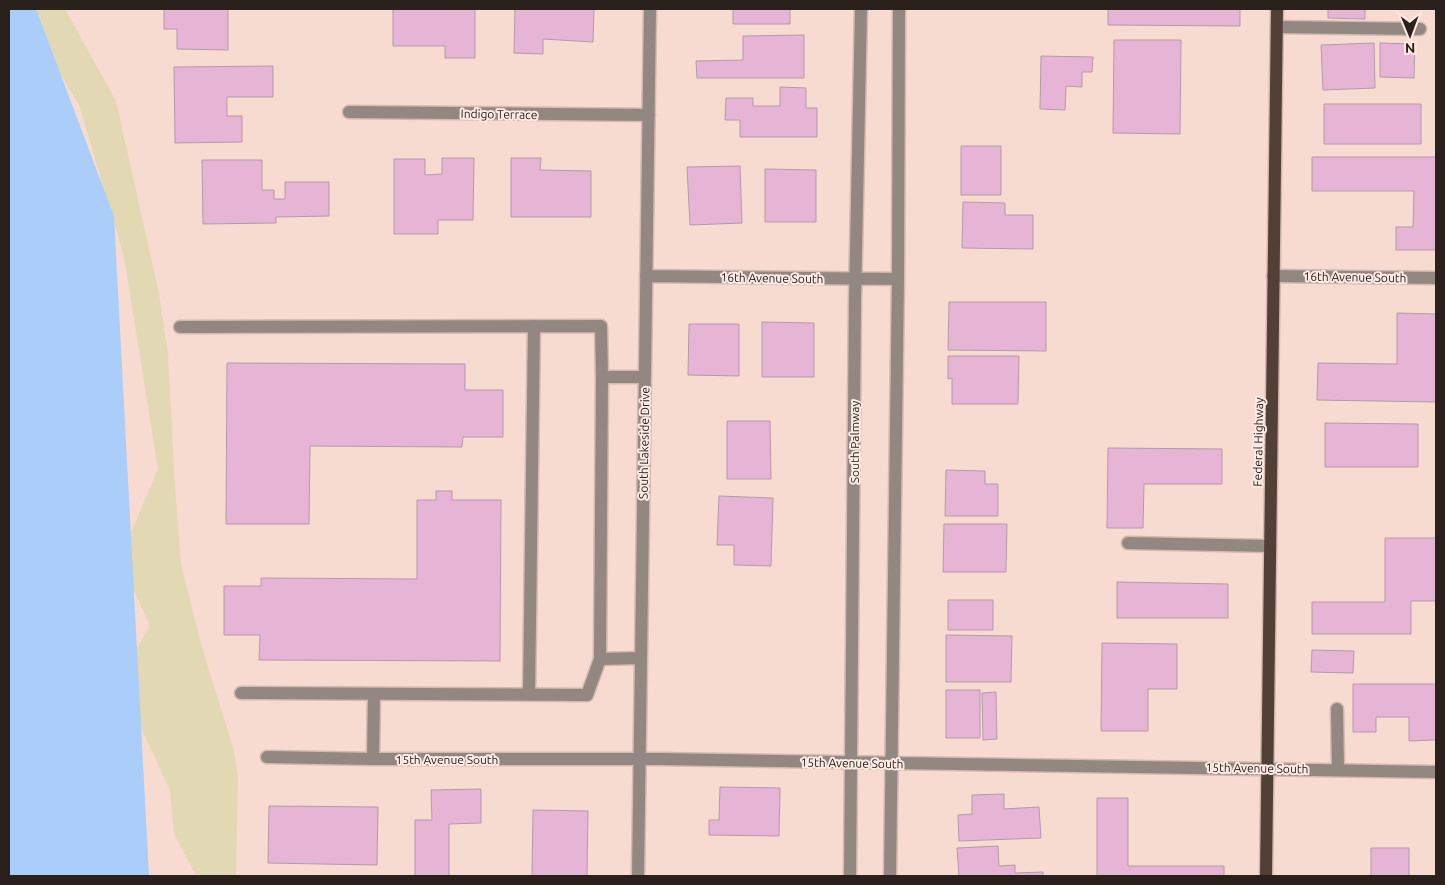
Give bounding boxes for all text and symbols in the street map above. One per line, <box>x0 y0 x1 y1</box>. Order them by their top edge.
north arrow <box>1385 10 1435 60</box>
text: N <box>1405 40 1416 56</box>
street label: Indigo Terrace <box>461 107 537 121</box>
street label: 16th Avenue South <box>1304 270 1406 284</box>
street label: 16th Avenue South <box>721 271 823 285</box>
street label: South Lakeside Drive <box>637 387 651 499</box>
street label: Federal Highway <box>1251 397 1265 487</box>
street label: South Palmway <box>848 401 861 483</box>
street label: 15th Avenue South <box>396 753 498 766</box>
street label: 15th Avenue South <box>801 756 903 770</box>
street label: 15th Avenue South <box>1206 761 1308 775</box>

